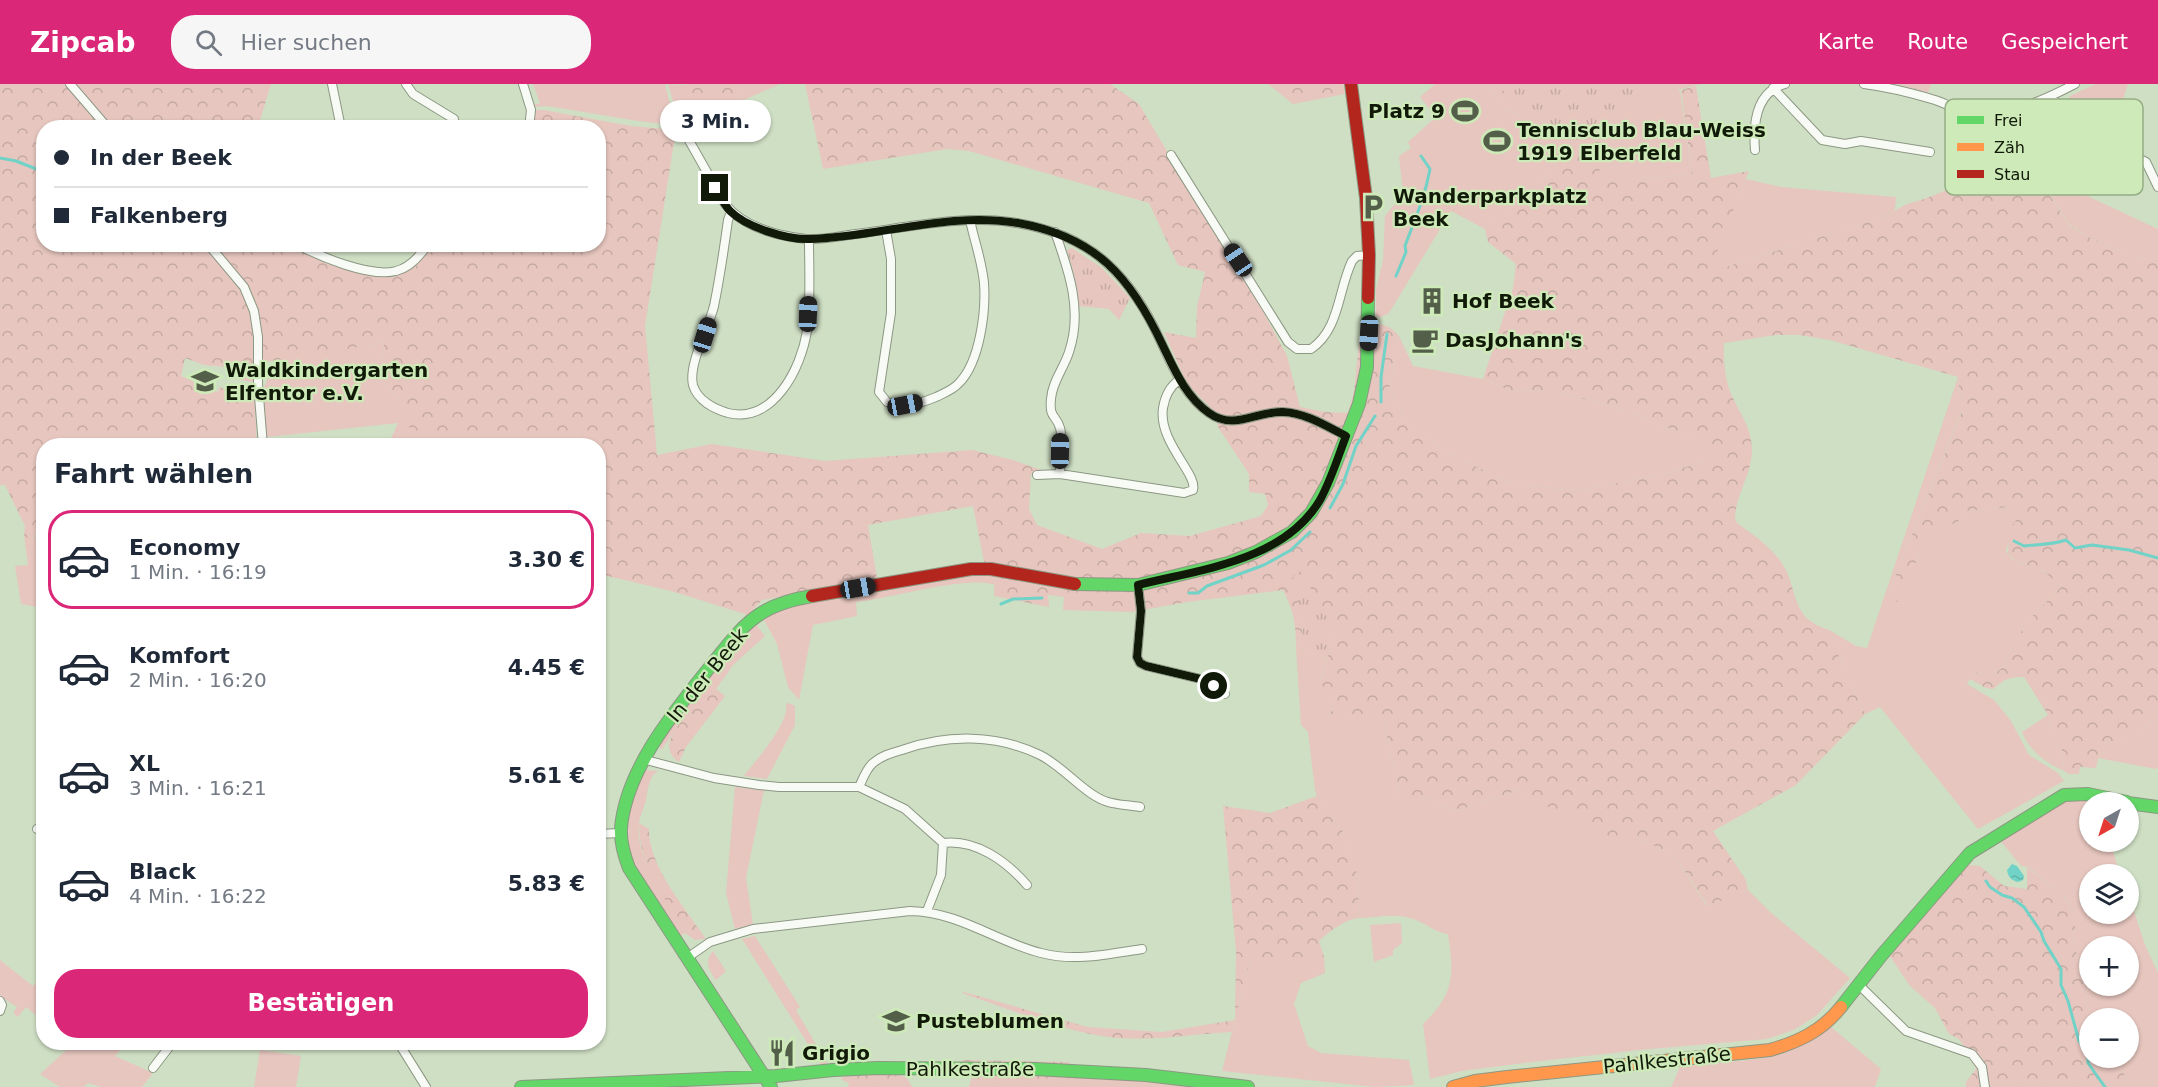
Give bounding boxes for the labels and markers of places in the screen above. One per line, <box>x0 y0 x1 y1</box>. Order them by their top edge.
sports icon: Platz 9 <box>1450 96 1480 126</box>
place label: Platz 9 <box>1368 99 1445 123</box>
place label: Tennisclub Blau-Weiss 1919 Elberfeld <box>1517 118 1766 165</box>
sports icon: Tennisclub Blau-Weiss 1919 Elberfeld <box>1482 126 1512 156</box>
place label: Wanderparkplatz Beek <box>1393 184 1587 231</box>
parking icon: Wanderparkplatz Beek <box>1358 192 1388 222</box>
building icon: Hof Beek <box>1417 286 1447 316</box>
place label: Hof Beek <box>1452 289 1555 313</box>
cafe icon: DasJohann's <box>1410 325 1440 355</box>
place label: DasJohann's <box>1445 328 1582 352</box>
place label: Waldkindergarten Elfentor e.V. <box>225 358 428 405</box>
school or university icon: Waldkindergarten Elfentor e.V. <box>190 366 220 396</box>
school or university icon: Pusteblumen <box>881 1006 911 1036</box>
place label: Pusteblumen <box>916 1009 1064 1033</box>
restaurant icon: Grigio <box>767 1038 797 1068</box>
place label: Grigio <box>802 1041 870 1065</box>

